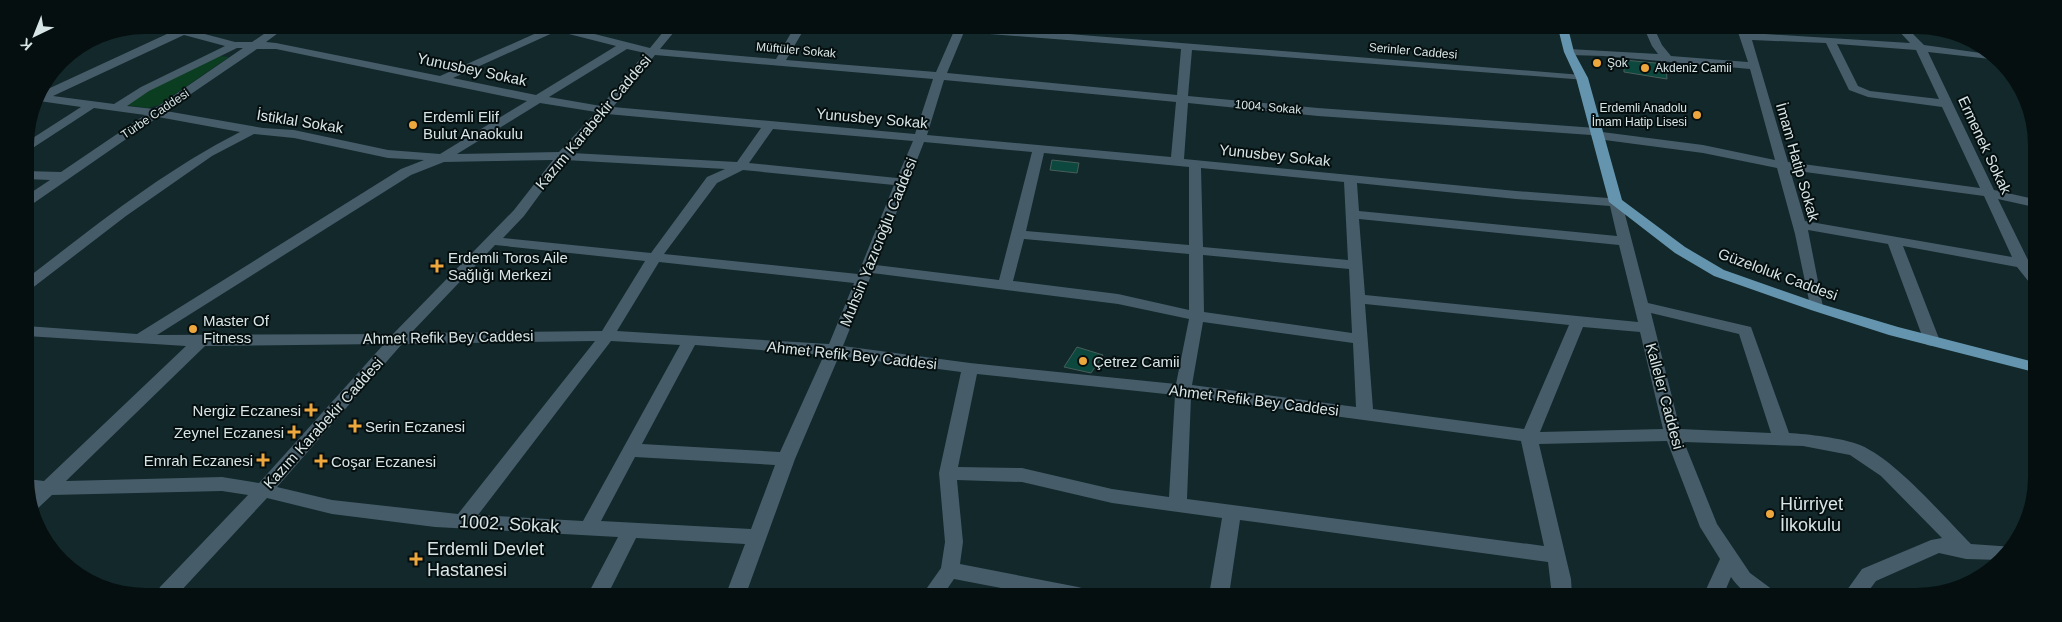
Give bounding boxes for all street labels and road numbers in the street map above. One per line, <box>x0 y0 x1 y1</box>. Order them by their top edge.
street label: Müftüler Sokak <box>756 40 837 61</box>
street label: Serinler Caddesi <box>1368 40 1458 62</box>
street label: Yunusbey Sokak <box>416 49 529 89</box>
street label: Kazım Karabekir Caddesi <box>532 51 654 193</box>
street label: Türbe Caddesi <box>118 86 192 142</box>
street label: Ermenek Sokak <box>1955 93 2015 197</box>
street label: 1004. Sokak <box>1234 97 1303 117</box>
street label: İmam Hatip Sokak <box>1773 101 1823 224</box>
street label: Yunusbey Sokak <box>816 105 929 131</box>
street label: İstiklal Sokak <box>255 106 345 136</box>
street label: Yunusbey Sokak <box>1219 141 1332 169</box>
street label: Muhsin Yazıcıoğlu Caddesi <box>836 155 920 329</box>
street label: Güzeloluk Caddesi <box>1716 244 1840 304</box>
street label: Ahmet Refik Bey Caddesi <box>362 327 534 347</box>
street label: Ahmet Refik Bey Caddesi <box>766 338 938 372</box>
street label: Kalleler Caddesi <box>1643 341 1687 451</box>
street label: Kazım Karabekir Caddesi <box>260 354 386 492</box>
street label: Ahmet Refik Bey Caddesi <box>1168 381 1340 419</box>
street label: 1002. Sokak <box>459 511 560 537</box>

